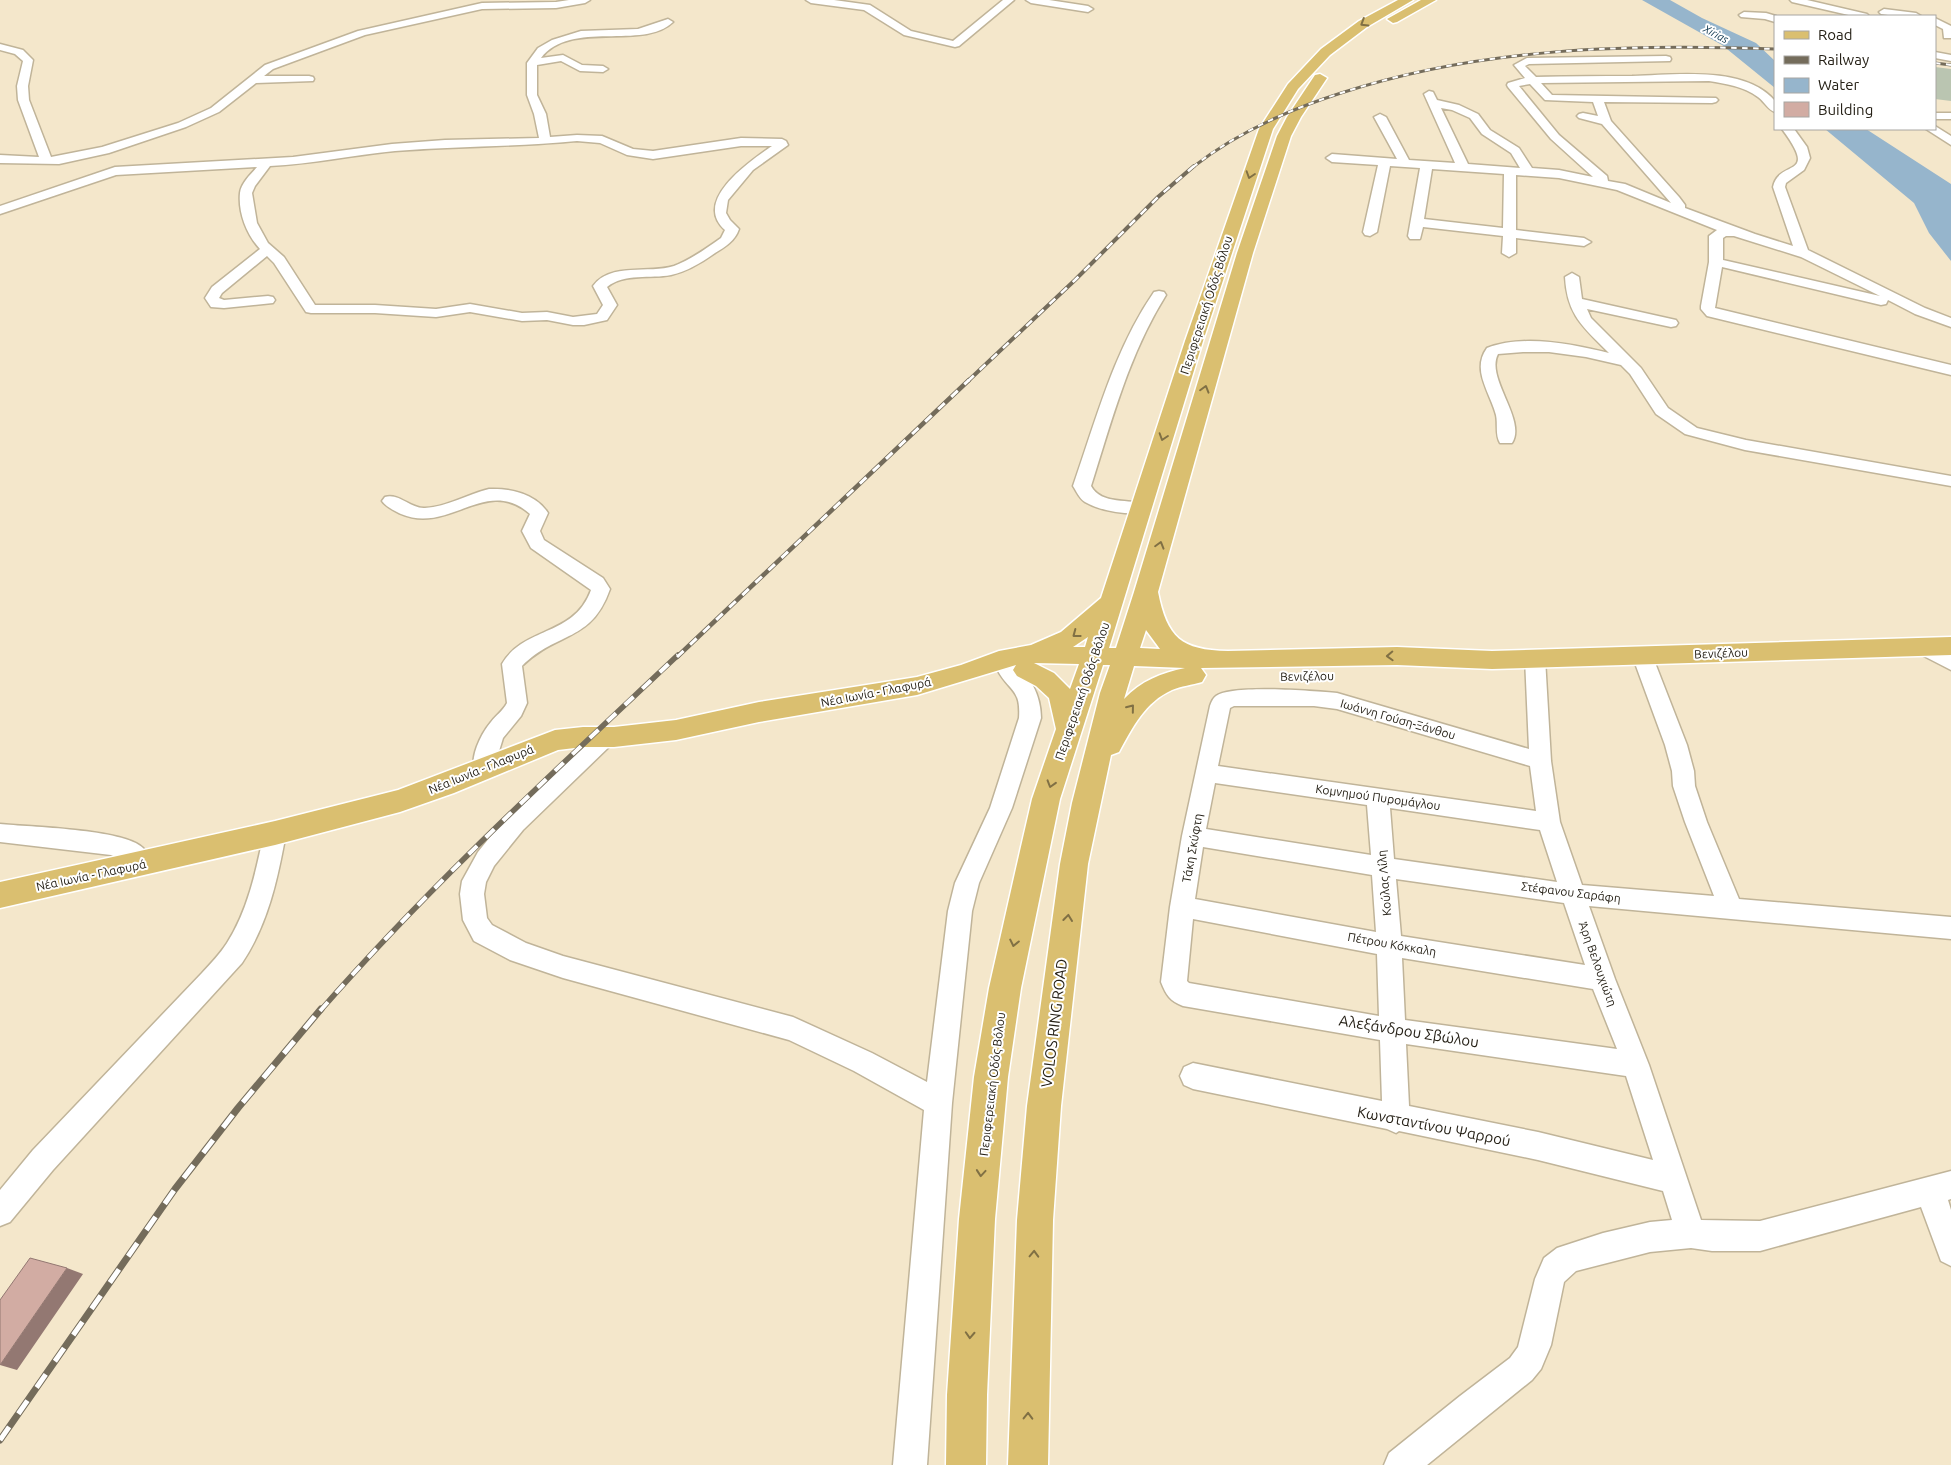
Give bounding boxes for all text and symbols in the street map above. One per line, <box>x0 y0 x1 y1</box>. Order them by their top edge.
legend <box>1774 15 1936 130</box>
one-way arrow <box>1361 16 1370 26</box>
water label: Xirias <box>1701 22 1731 46</box>
text: Road <box>1818 26 1853 43</box>
text: Railway <box>1818 51 1869 68</box>
text: Water <box>1818 76 1859 93</box>
text: Building <box>1818 101 1873 118</box>
one-way arrow <box>1245 170 1255 178</box>
street label: Περιφερειακή Οδός Βόλου <box>1177 234 1236 376</box>
one-way arrow <box>1200 385 1210 394</box>
one-way arrow <box>1159 433 1169 441</box>
one-way arrow <box>1154 541 1164 550</box>
street label: Περιφερειακή Οδός Βόλου <box>1052 620 1113 762</box>
one-way arrow <box>1072 628 1082 637</box>
street label: Βενιζέλου <box>1694 646 1748 660</box>
one-way arrow <box>1386 651 1394 662</box>
street label: Βενιζέλου <box>1280 669 1334 683</box>
street label: Νέα Ιωνία - Γλαφυρά <box>820 675 932 709</box>
street label: Ιωάννη Γούση-Ξάνθου <box>1339 696 1457 742</box>
one-way arrow <box>1126 705 1134 714</box>
street label: Νέα Ιωνία - Γλαφυρά <box>427 742 535 796</box>
one-way arrow <box>1046 780 1056 788</box>
street label: Κομνημού Πυρομάγλου <box>1315 782 1441 812</box>
street label: Τάκη Σκύφτη <box>1180 812 1204 884</box>
street label: Κούλας Λίλη <box>1375 849 1394 917</box>
street label: Νέα Ιωνία - Γλαφυρά <box>35 857 147 893</box>
street label: Στέφανου Σαράφη <box>1520 879 1622 905</box>
one-way arrow <box>1062 914 1072 923</box>
street label: Άρη Βελουχιώτη <box>1577 920 1619 1008</box>
street label: Πέτρου Κόκκαλη <box>1347 930 1437 958</box>
one-way arrow <box>1009 938 1020 947</box>
street label: VOLOS RING ROAD <box>1038 958 1070 1088</box>
street label: Περιφερειακή Οδός Βόλου <box>977 1011 1008 1157</box>
street label: Αλεξάνδρου Σβώλου <box>1338 1012 1480 1050</box>
street label: Κωνσταντίνου Ψαρρού <box>1356 1103 1512 1149</box>
one-way arrow <box>976 1169 987 1177</box>
one-way arrow <box>1028 1250 1039 1258</box>
one-way arrow <box>965 1331 976 1339</box>
one-way arrow <box>1023 1412 1033 1420</box>

